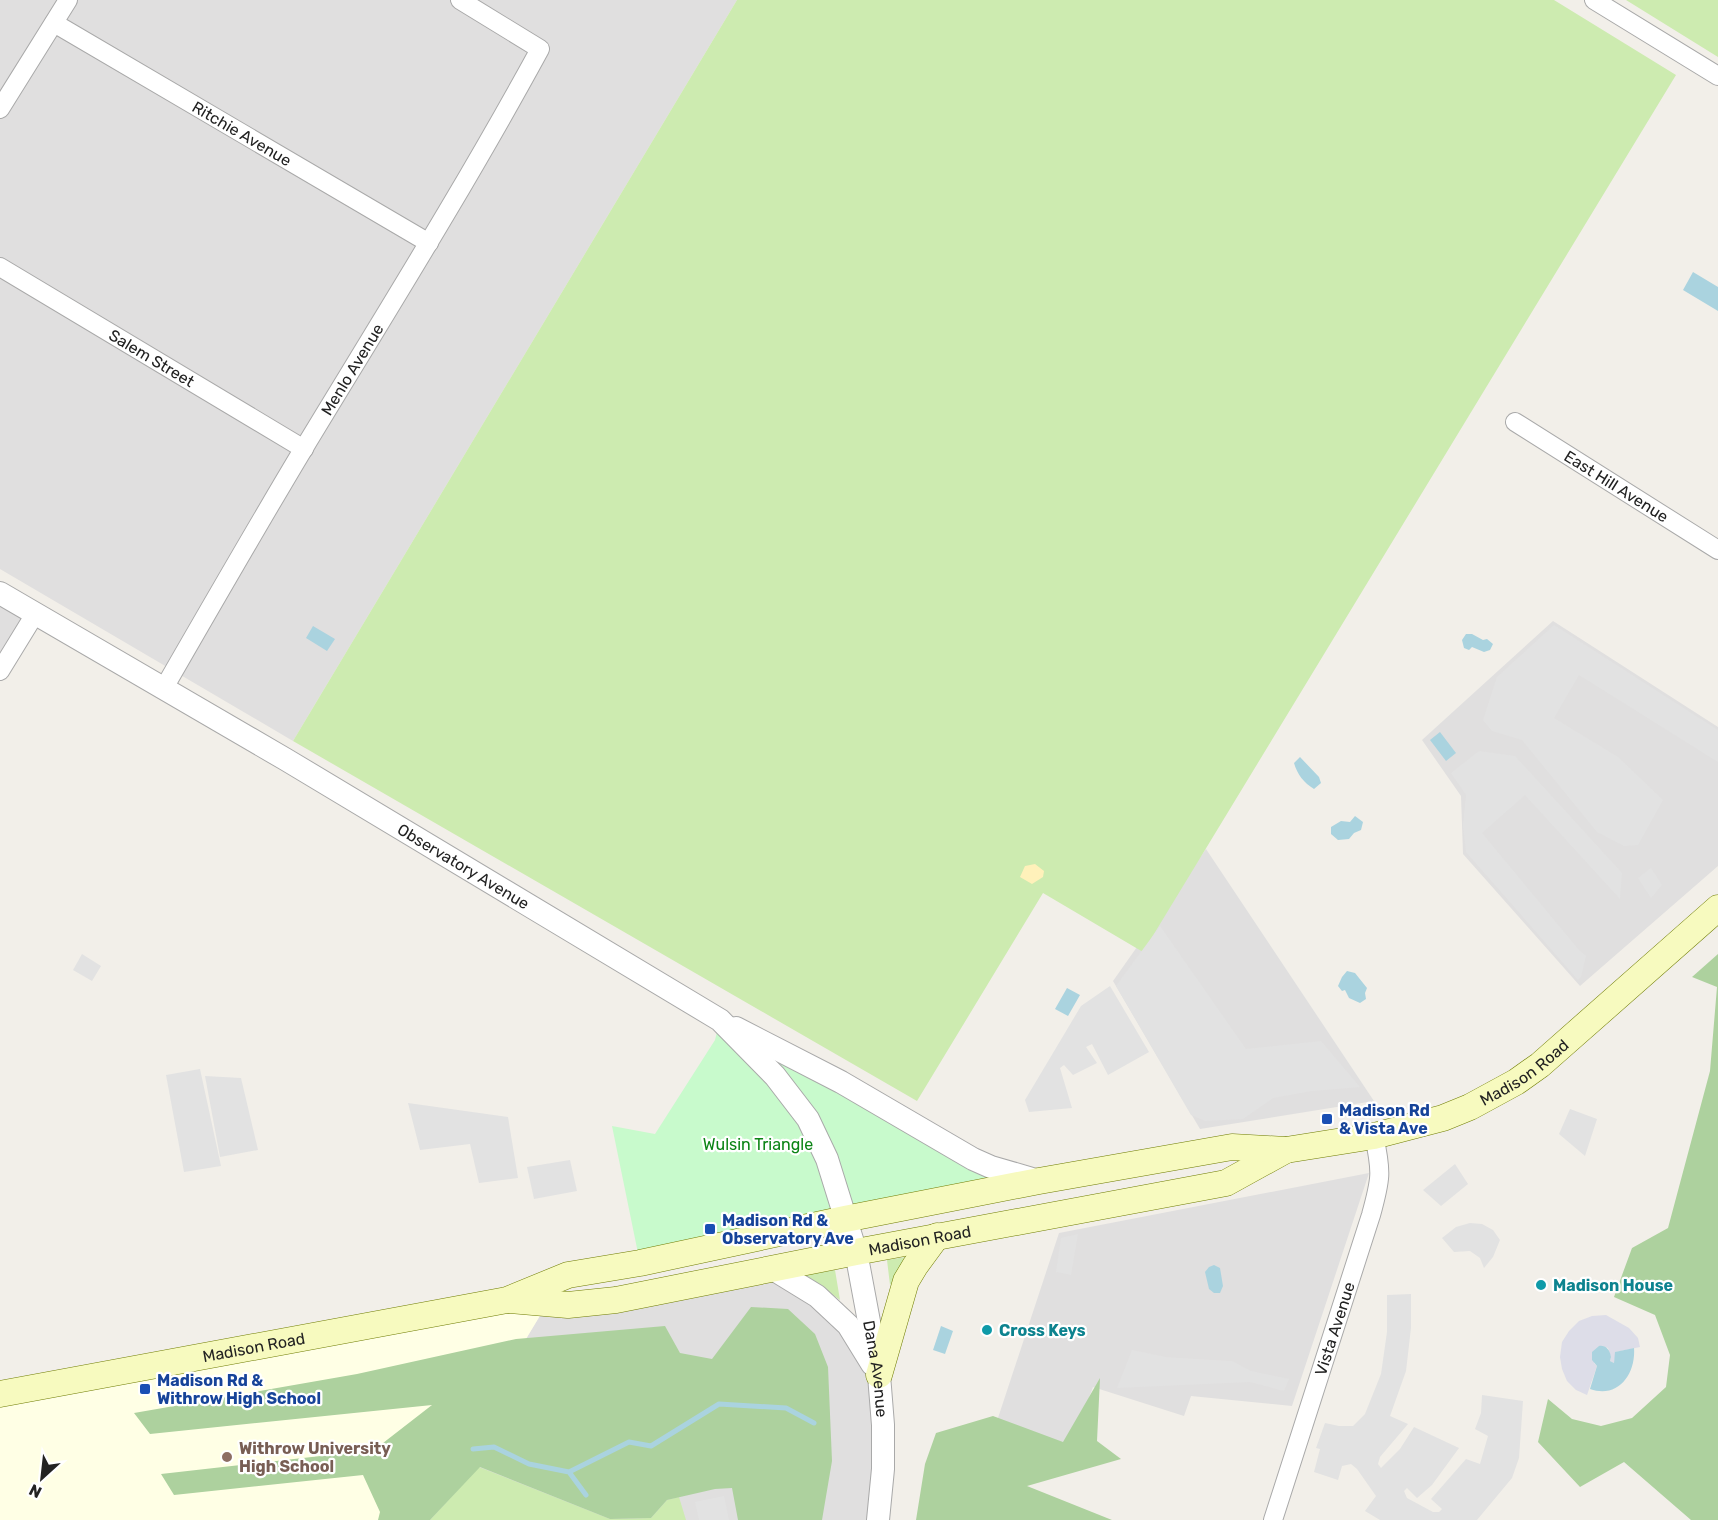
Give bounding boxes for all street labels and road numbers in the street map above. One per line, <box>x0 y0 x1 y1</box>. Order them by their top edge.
street label: Ritchie Avenue <box>189 97 295 170</box>
street label: Menlo Avenue <box>317 320 387 419</box>
street label: Salem Street <box>106 325 198 391</box>
street label: East Hill Avenue <box>1561 446 1672 526</box>
street label: Observatory Avenue <box>394 819 533 913</box>
street label: Madison Road <box>1476 1035 1572 1109</box>
street label: Madison Road <box>867 1221 972 1259</box>
street label: Vista Avenue <box>1311 1279 1358 1378</box>
street label: Dana Avenue <box>859 1319 892 1418</box>
street label: Madison Road <box>201 1328 306 1366</box>

